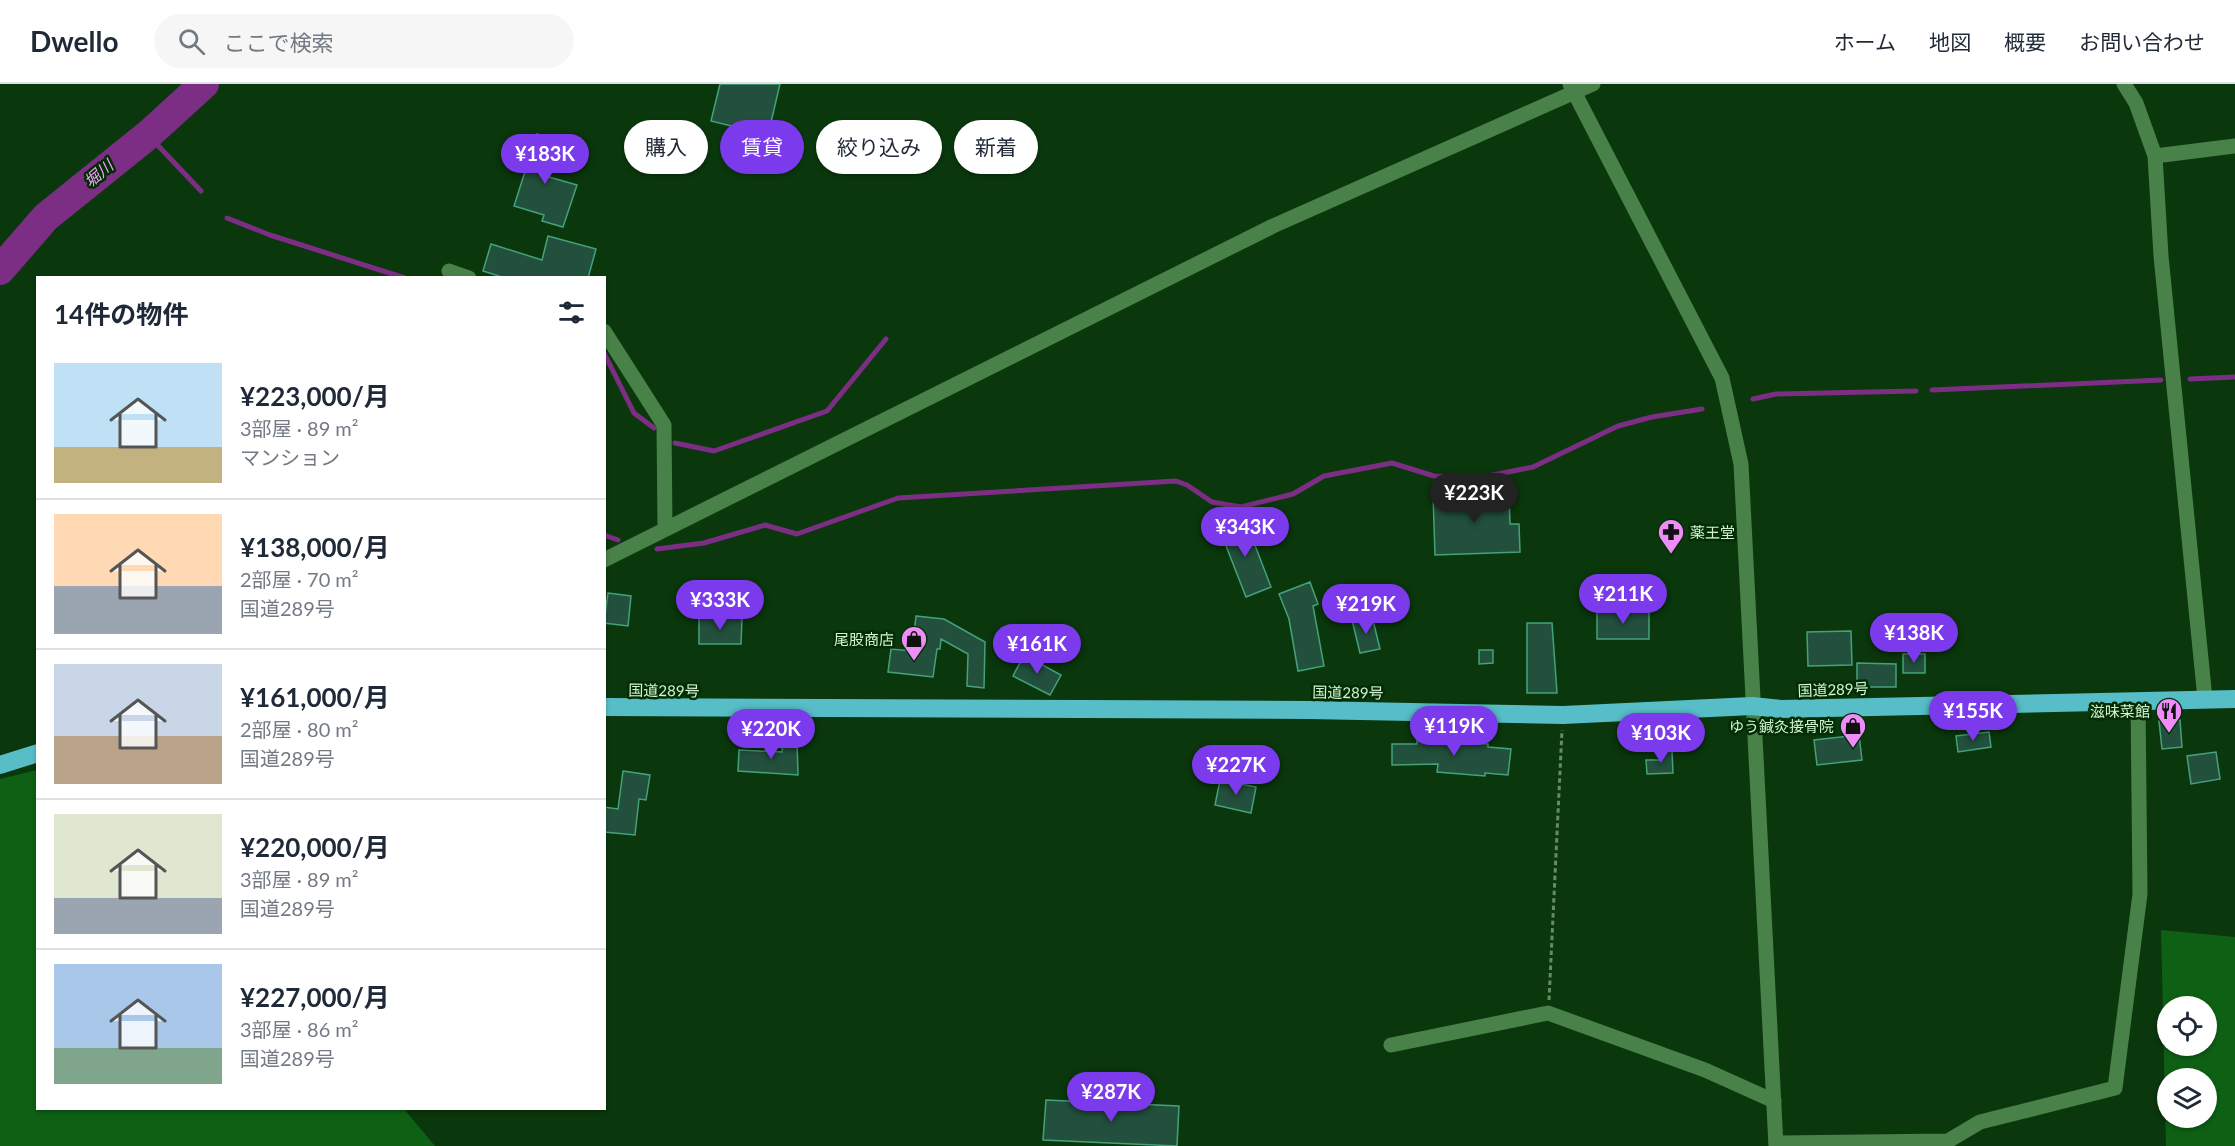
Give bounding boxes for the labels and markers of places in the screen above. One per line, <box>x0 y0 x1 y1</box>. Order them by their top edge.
pin: ¥183K <box>503 134 587 185</box>
pin: ¥223K <box>1432 473 1516 524</box>
pin: ¥343K <box>1203 507 1287 558</box>
pharmacy icon: 薬王堂 <box>1656 517 1686 555</box>
place label: 薬王堂 <box>1690 523 1735 541</box>
pin: ¥211K <box>1581 574 1665 625</box>
pin: ¥333K <box>678 580 762 631</box>
pin: ¥219K <box>1324 584 1408 635</box>
pin: ¥138K <box>1872 613 1956 664</box>
shop icon: 尾股商店 <box>899 624 929 662</box>
pin: ¥161K <box>995 624 1079 675</box>
place label: 尾股商店 <box>834 630 894 648</box>
pin: ¥155K <box>1931 691 2015 742</box>
restaurant icon: 滋味菜館 <box>2154 696 2184 734</box>
place label: 滋味菜館 <box>2090 702 2150 720</box>
pin: ¥119K <box>1412 706 1496 757</box>
pin: ¥220K <box>729 709 813 760</box>
shop icon: ゆう鍼灸接骨院 <box>1838 711 1868 749</box>
pin: ¥103K <box>1619 713 1703 764</box>
place label: ゆう鍼灸接骨院 <box>1729 717 1834 735</box>
pin: ¥227K <box>1194 745 1278 796</box>
pin: ¥287K <box>1069 1072 1153 1123</box>

